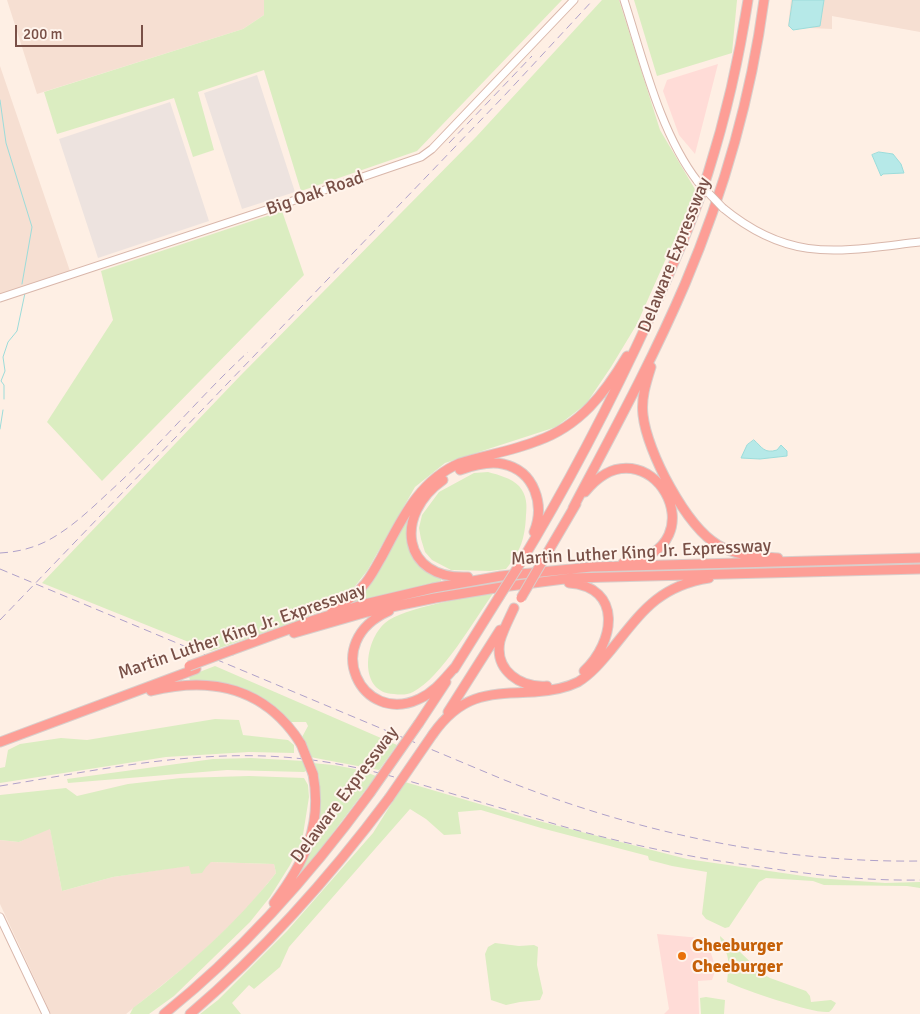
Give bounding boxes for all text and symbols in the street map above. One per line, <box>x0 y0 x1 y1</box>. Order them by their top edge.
scale bar <box>18 15 145 47</box>
text: 200 m <box>23 25 63 43</box>
street label: Big Oak Road <box>264 167 366 221</box>
street label: Delaware Expressway <box>634 174 716 336</box>
street label: Martin Luther King Jr. Expressway <box>510 535 772 571</box>
street label: Martin Luther King Jr. Expressway <box>115 579 369 685</box>
street label: Delaware Expressway <box>287 722 403 868</box>
place label: Cheeburger Cheeburger <box>692 935 783 978</box>
marker: Cheeburger Cheeburger <box>676 950 688 962</box>

